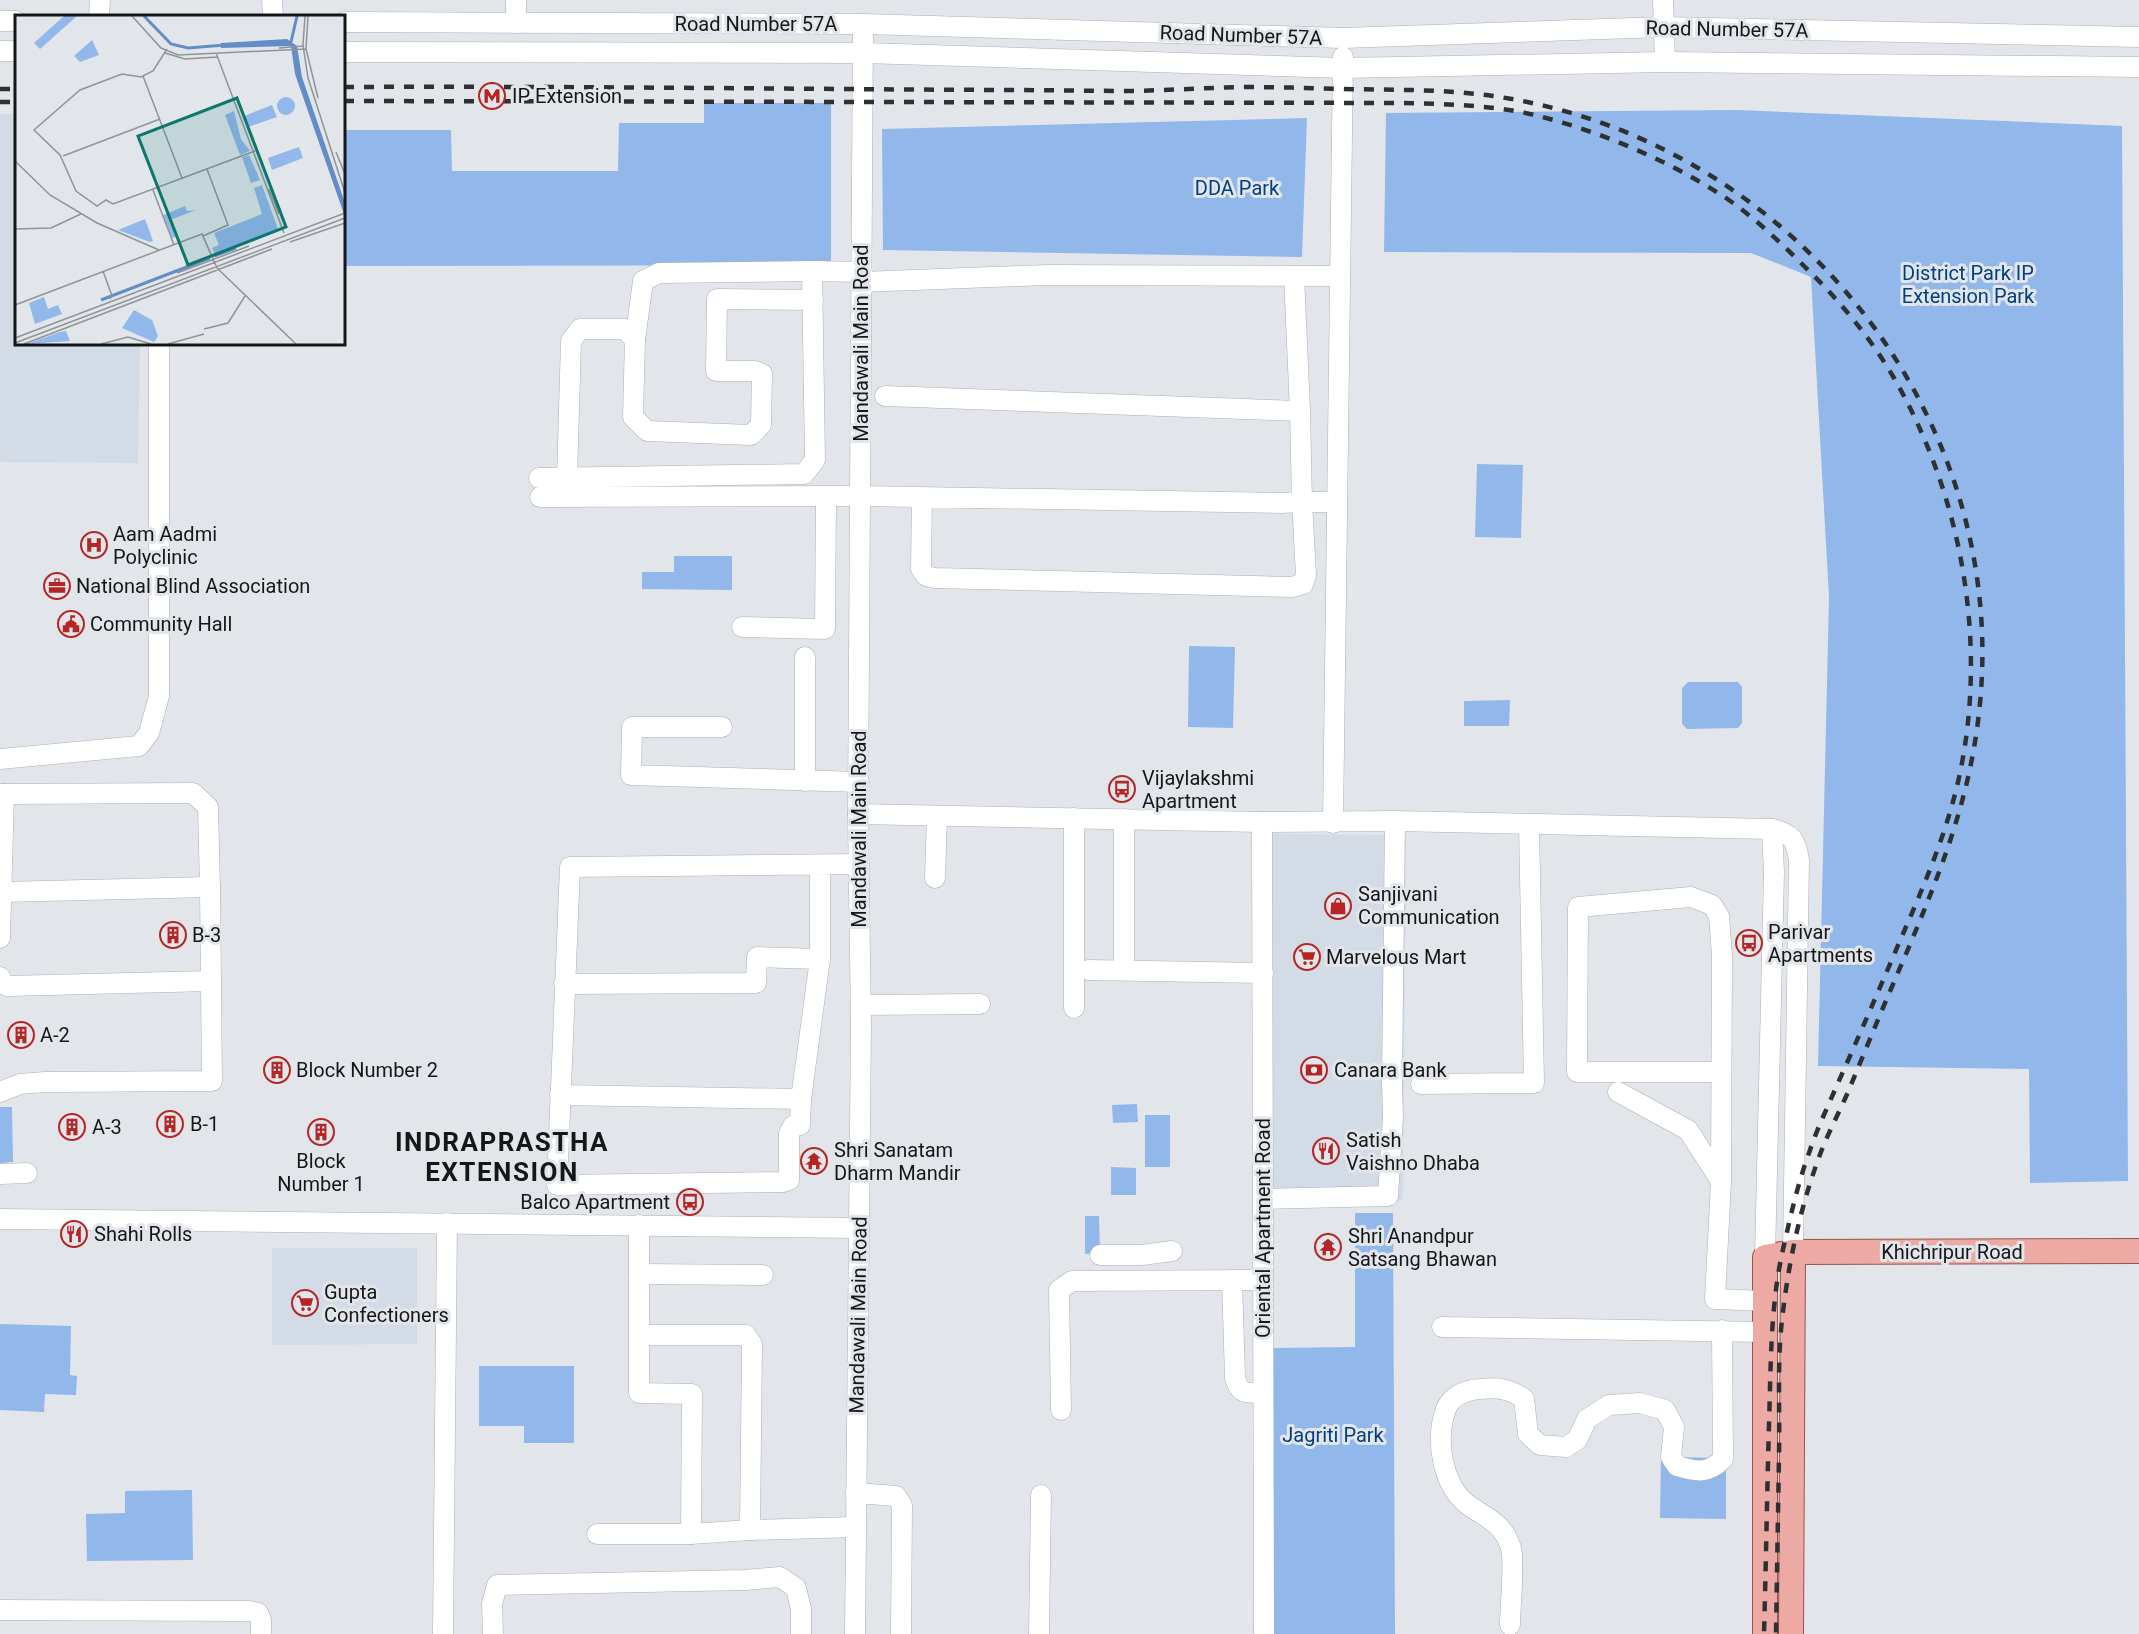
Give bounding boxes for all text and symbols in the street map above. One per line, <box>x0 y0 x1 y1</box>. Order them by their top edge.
street label: Road Number 57A <box>675 12 837 36</box>
inset map <box>15 15 345 345</box>
street label: Road Number 57A <box>1645 16 1809 42</box>
street label: Road Number 57A <box>1159 20 1323 50</box>
metro station icon: IP Extension <box>477 81 507 111</box>
place label: IP Extension <box>512 84 622 108</box>
park label: DDA Park <box>1195 176 1280 200</box>
street label: Mandawali Main Road <box>849 244 873 442</box>
park label: District Park IP Extension Park <box>1902 261 2035 308</box>
place label: Aam Aadmi Polyclinic <box>113 522 217 569</box>
hospital icon: Aam Aadmi Polyclinic <box>79 530 109 560</box>
office icon: National Blind Association <box>42 571 72 601</box>
place label: National Blind Association <box>76 574 310 598</box>
public building icon: Community Hall <box>56 609 86 639</box>
place label: Community Hall <box>90 612 232 636</box>
street label: Mandawali Main Road <box>847 730 871 928</box>
place label: Vijaylakshmi Apartment <box>1142 766 1254 813</box>
bus stop icon: Vijaylakshmi Apartment <box>1107 774 1137 804</box>
place label: Sanjivani Communication <box>1358 882 1500 929</box>
shop icon: Sanjivani Communication <box>1323 891 1353 921</box>
building icon: B-3 <box>158 920 188 950</box>
place label: Parivar Apartments <box>1768 920 1873 967</box>
place label: B-3 <box>192 923 221 947</box>
bus stop icon: Parivar Apartments <box>1734 928 1764 958</box>
supermarket icon: Marvelous Mart <box>1292 942 1322 972</box>
place label: Marvelous Mart <box>1326 945 1466 969</box>
building icon: A-2 <box>6 1020 36 1050</box>
place label: A-2 <box>40 1023 70 1047</box>
building icon: Block Number 2 <box>262 1055 292 1085</box>
bank icon: Canara Bank <box>1299 1055 1329 1085</box>
place label: Block Number 2 <box>296 1058 438 1082</box>
place label: Canara Bank <box>1334 1058 1447 1082</box>
building icon: B-1 <box>155 1109 185 1139</box>
building icon: A-3 <box>57 1112 87 1142</box>
place label: B-1 <box>190 1112 219 1136</box>
place label: A-3 <box>92 1115 122 1139</box>
building icon: Block Number 1 <box>306 1117 336 1147</box>
street label: Oriental Apartment Road <box>1251 1118 1275 1338</box>
district label: INDRAPRASTHA EXTENSION <box>395 1127 609 1187</box>
place label: Satish Vaishno Dhaba <box>1346 1128 1480 1175</box>
restaurant icon: Satish Vaishno Dhaba <box>1311 1136 1341 1166</box>
place label: Shri Sanatam Dharm Mandir <box>834 1138 961 1185</box>
temple icon: Shri Sanatam Dharm Mandir <box>799 1146 829 1176</box>
place label: Block Number 1 <box>277 1149 365 1196</box>
bus stop icon: Balco Apartment <box>675 1187 705 1217</box>
place label: Balco Apartment <box>520 1190 670 1214</box>
street label: Mandawali Main Road <box>844 1216 872 1414</box>
restaurant icon: Shahi Rolls <box>59 1219 89 1249</box>
place label: Shahi Rolls <box>94 1222 192 1246</box>
place label: Shri Anandpur Satsang Bhawan <box>1348 1224 1497 1271</box>
temple icon: Shri Anandpur Satsang Bhawan <box>1313 1232 1343 1262</box>
street label: Khichripur Road <box>1881 1240 2023 1264</box>
place label: Gupta Confectioners <box>324 1280 449 1327</box>
supermarket icon: Gupta Confectioners <box>290 1288 320 1318</box>
park label: Jagriti Park <box>1282 1423 1385 1447</box>

